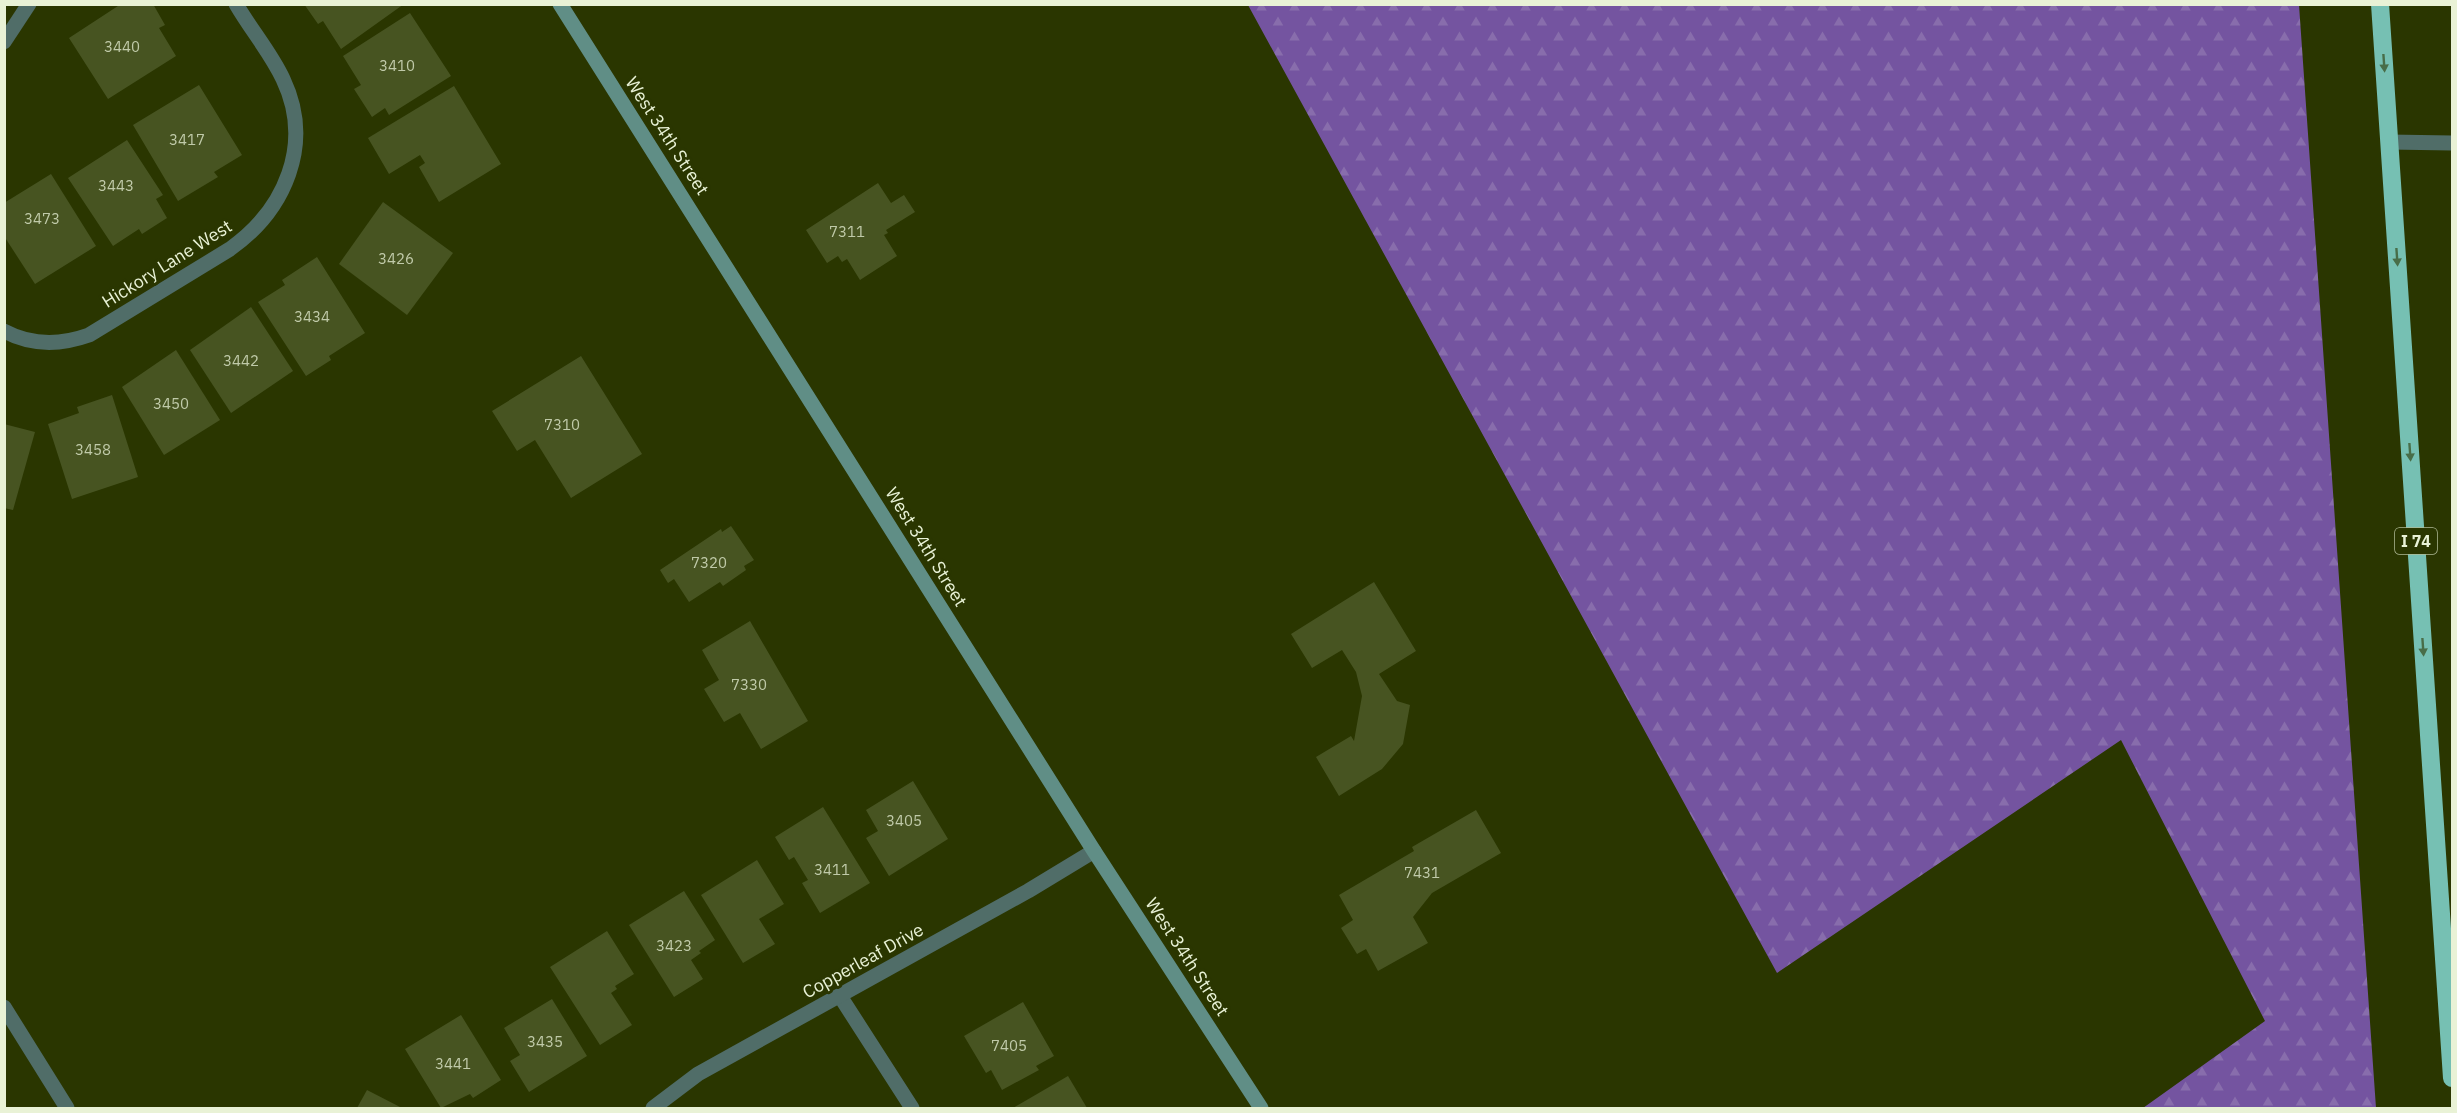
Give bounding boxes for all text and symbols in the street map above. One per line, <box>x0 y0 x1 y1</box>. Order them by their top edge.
house number: 3440 <box>104 37 140 56</box>
one-way arrow <box>2379 53 2389 72</box>
house number: 3410 <box>379 56 415 75</box>
street label: West 34th Street <box>621 72 714 199</box>
house number: 3417 <box>169 130 205 149</box>
house number: 3443 <box>98 176 134 195</box>
house number: 3473 <box>24 209 60 228</box>
street label: Hickory Lane West <box>97 214 236 313</box>
house number: 7311 <box>829 222 865 241</box>
one-way arrow <box>2392 248 2402 267</box>
house number: 3426 <box>378 249 414 268</box>
house number: 3434 <box>294 307 330 326</box>
house number: 3442 <box>223 351 259 370</box>
house number: 3450 <box>153 394 189 413</box>
house number: 7310 <box>544 415 580 434</box>
house number: 3458 <box>75 440 111 459</box>
one-way arrow <box>2406 443 2415 462</box>
street label: West 34th Street <box>880 483 972 611</box>
road number: I 74 <box>2395 528 2437 554</box>
house number: 7320 <box>691 553 727 572</box>
one-way arrow <box>2419 637 2428 656</box>
house number: 7330 <box>731 675 767 694</box>
house number: 3405 <box>886 811 922 830</box>
house number: 3411 <box>814 860 850 879</box>
house number: 7431 <box>1404 863 1440 882</box>
street label: West 34th Street <box>1141 893 1234 1020</box>
street label: Copperleaf Drive <box>798 918 927 1003</box>
house number: 3423 <box>656 936 692 955</box>
house number: 3435 <box>527 1032 563 1051</box>
house number: 7405 <box>991 1036 1027 1055</box>
house number: 3441 <box>435 1054 471 1073</box>

